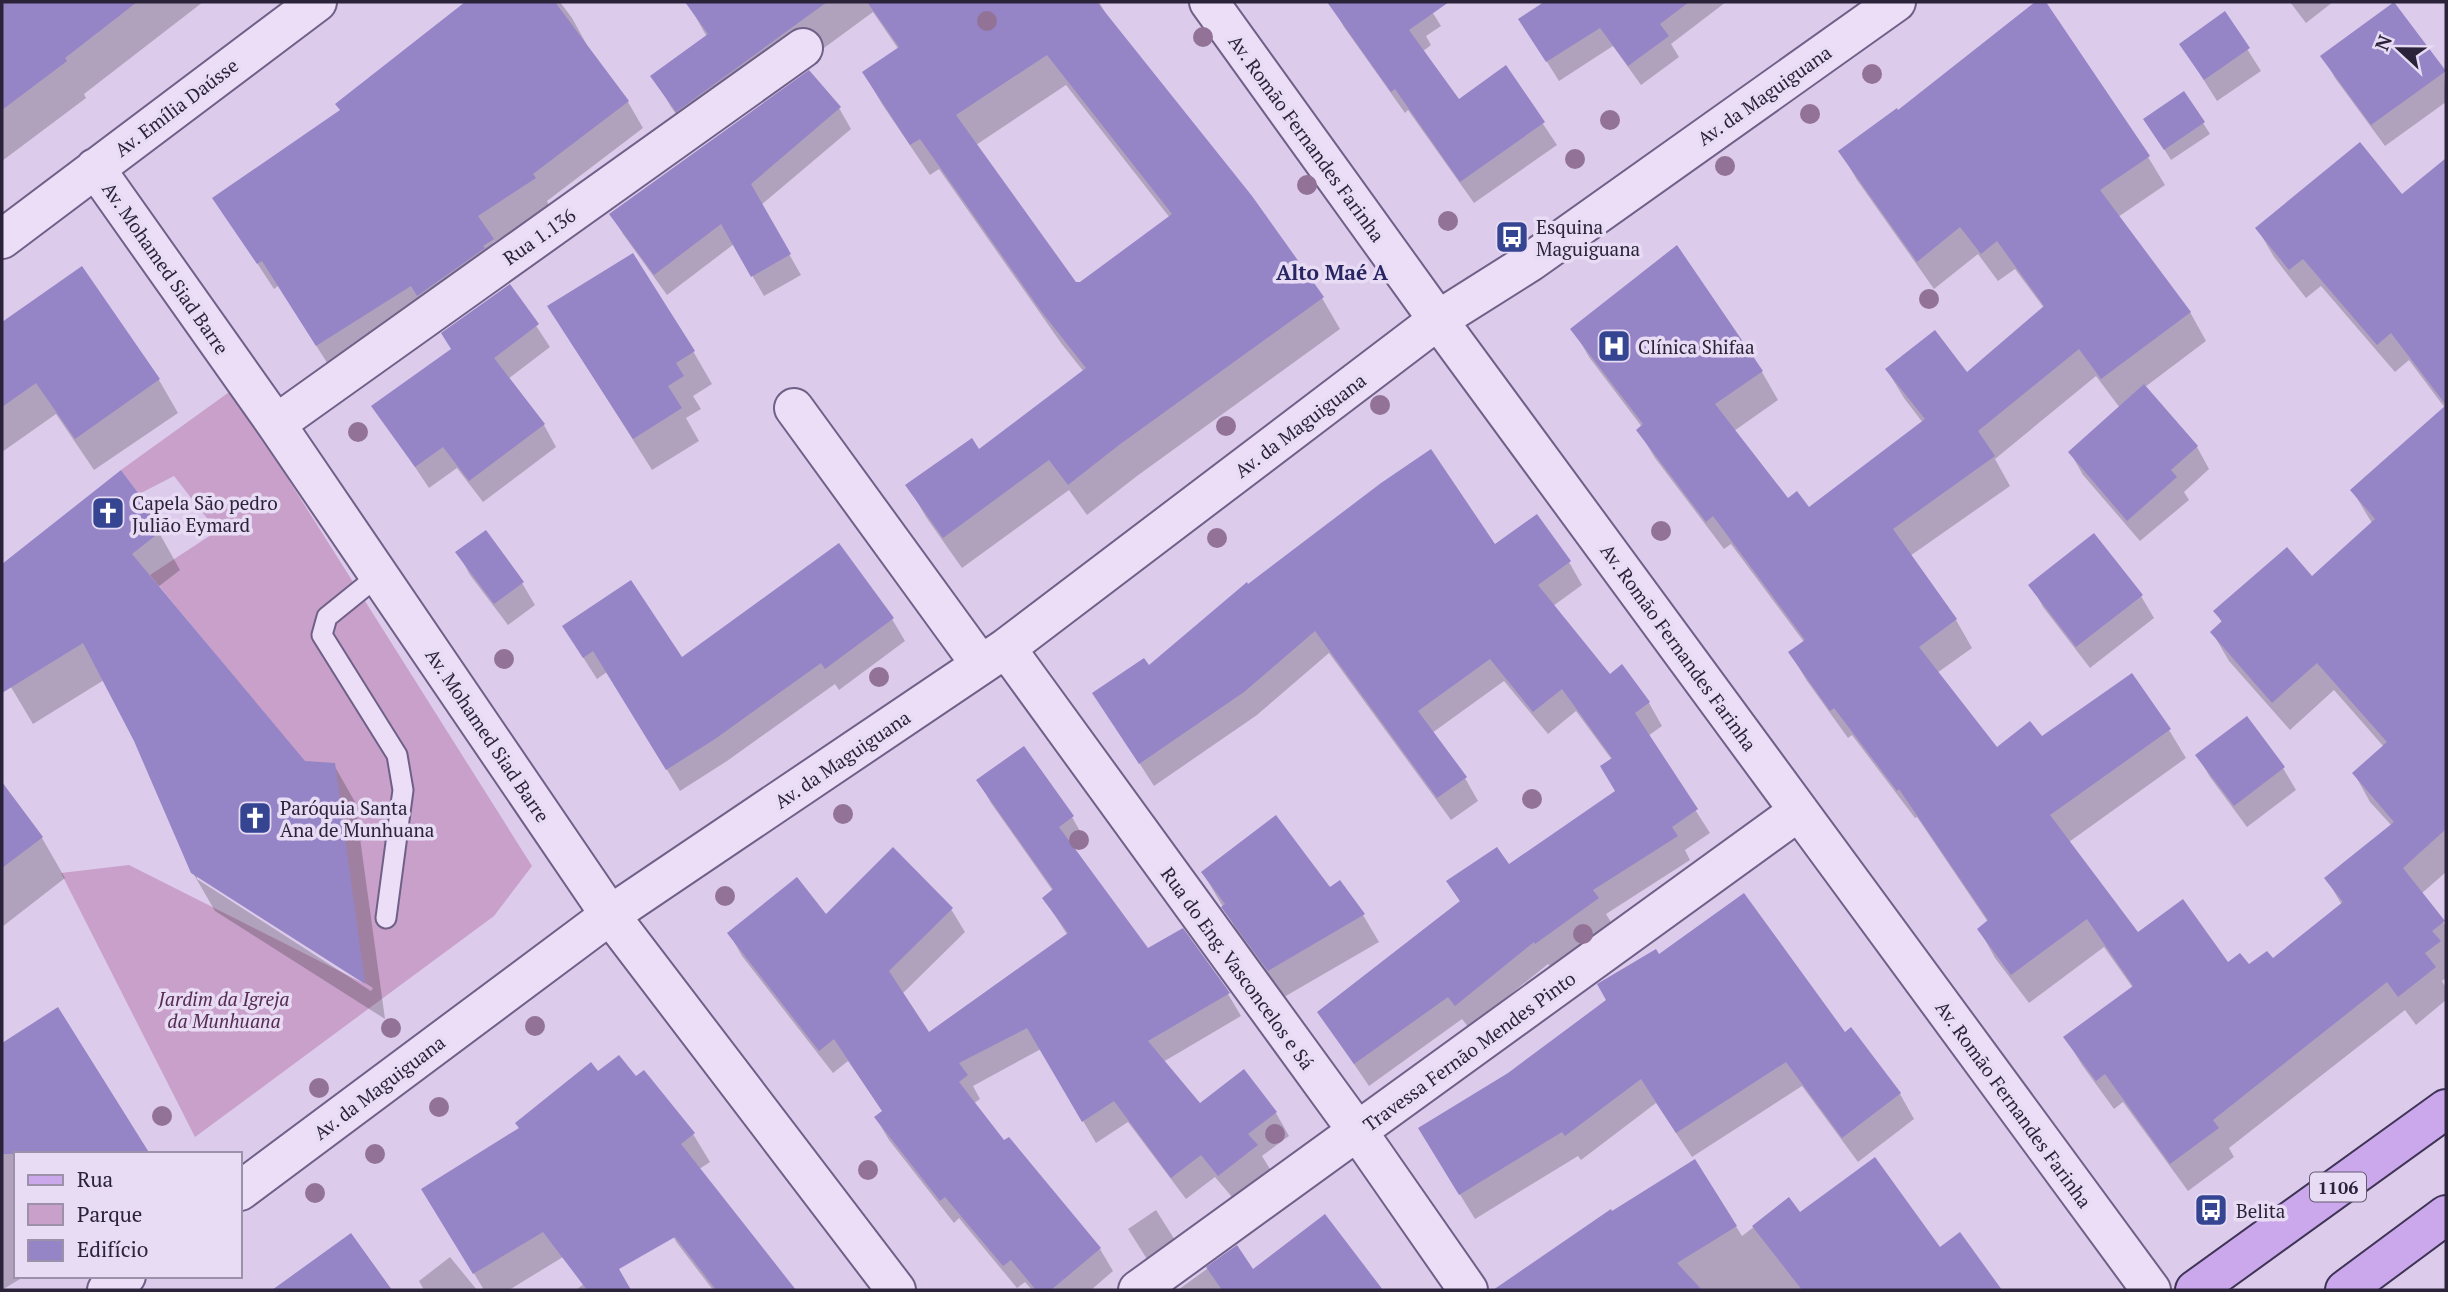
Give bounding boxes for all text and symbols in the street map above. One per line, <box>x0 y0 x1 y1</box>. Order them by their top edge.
north arrow <box>2364 14 2434 84</box>
street label: Av. Romão Fernandes Farinha <box>1223 29 1391 247</box>
text: N <box>2368 31 2397 54</box>
street label: Av. da Maguiguana <box>1692 39 1836 151</box>
street label: Av. Emília Daússe <box>109 52 243 162</box>
street label: Av. Mohamed Siad Barre <box>97 177 235 359</box>
street label: Rua 1.136 <box>498 202 580 270</box>
place label: Esquina Maguiguana <box>1536 214 1640 261</box>
bus stop icon: Esquina Maguiguana <box>1493 218 1531 256</box>
district label: Alto Maé A <box>1276 258 1389 286</box>
hospital icon: Clínica Shifaa <box>1595 327 1633 365</box>
place label: Clínica Shifaa <box>1638 334 1755 359</box>
street label: Av. da Maguiguana <box>1229 367 1371 483</box>
place label: Capela São pedro Julião Eymard <box>132 490 278 537</box>
church icon: Capela São pedro Julião Eymard <box>89 494 127 532</box>
street label: Av. Romão Fernandes Farinha <box>1595 538 1763 756</box>
street label: Av. Mohamed Siad Barre <box>420 643 556 827</box>
street label: Av. da Maguiguana <box>769 704 915 814</box>
place label: Paróquia Santa Ana de Munhuana <box>280 795 435 842</box>
church icon: Paróquia Santa Ana de Munhuana <box>236 799 274 837</box>
street label: Rua do Eng. Vasconcelos e Sá <box>1156 862 1320 1075</box>
street label: Travessa Fernão Mendes Pinto <box>1358 965 1580 1137</box>
park label: Jardim da Igreja da Munhuana <box>157 986 290 1033</box>
street label: Av. Romão Fernandes Farinha <box>1930 995 2098 1213</box>
street label: Av. da Maguiguana <box>308 1029 450 1145</box>
legend <box>14 1152 242 1278</box>
text: Rua <box>77 1165 113 1193</box>
road number: 1106 <box>2310 1172 2366 1202</box>
bus stop icon: Belita <box>2192 1191 2230 1229</box>
place label: Belita <box>2236 1198 2286 1223</box>
text: Parque <box>77 1200 142 1228</box>
text: Edifício <box>77 1235 148 1263</box>

